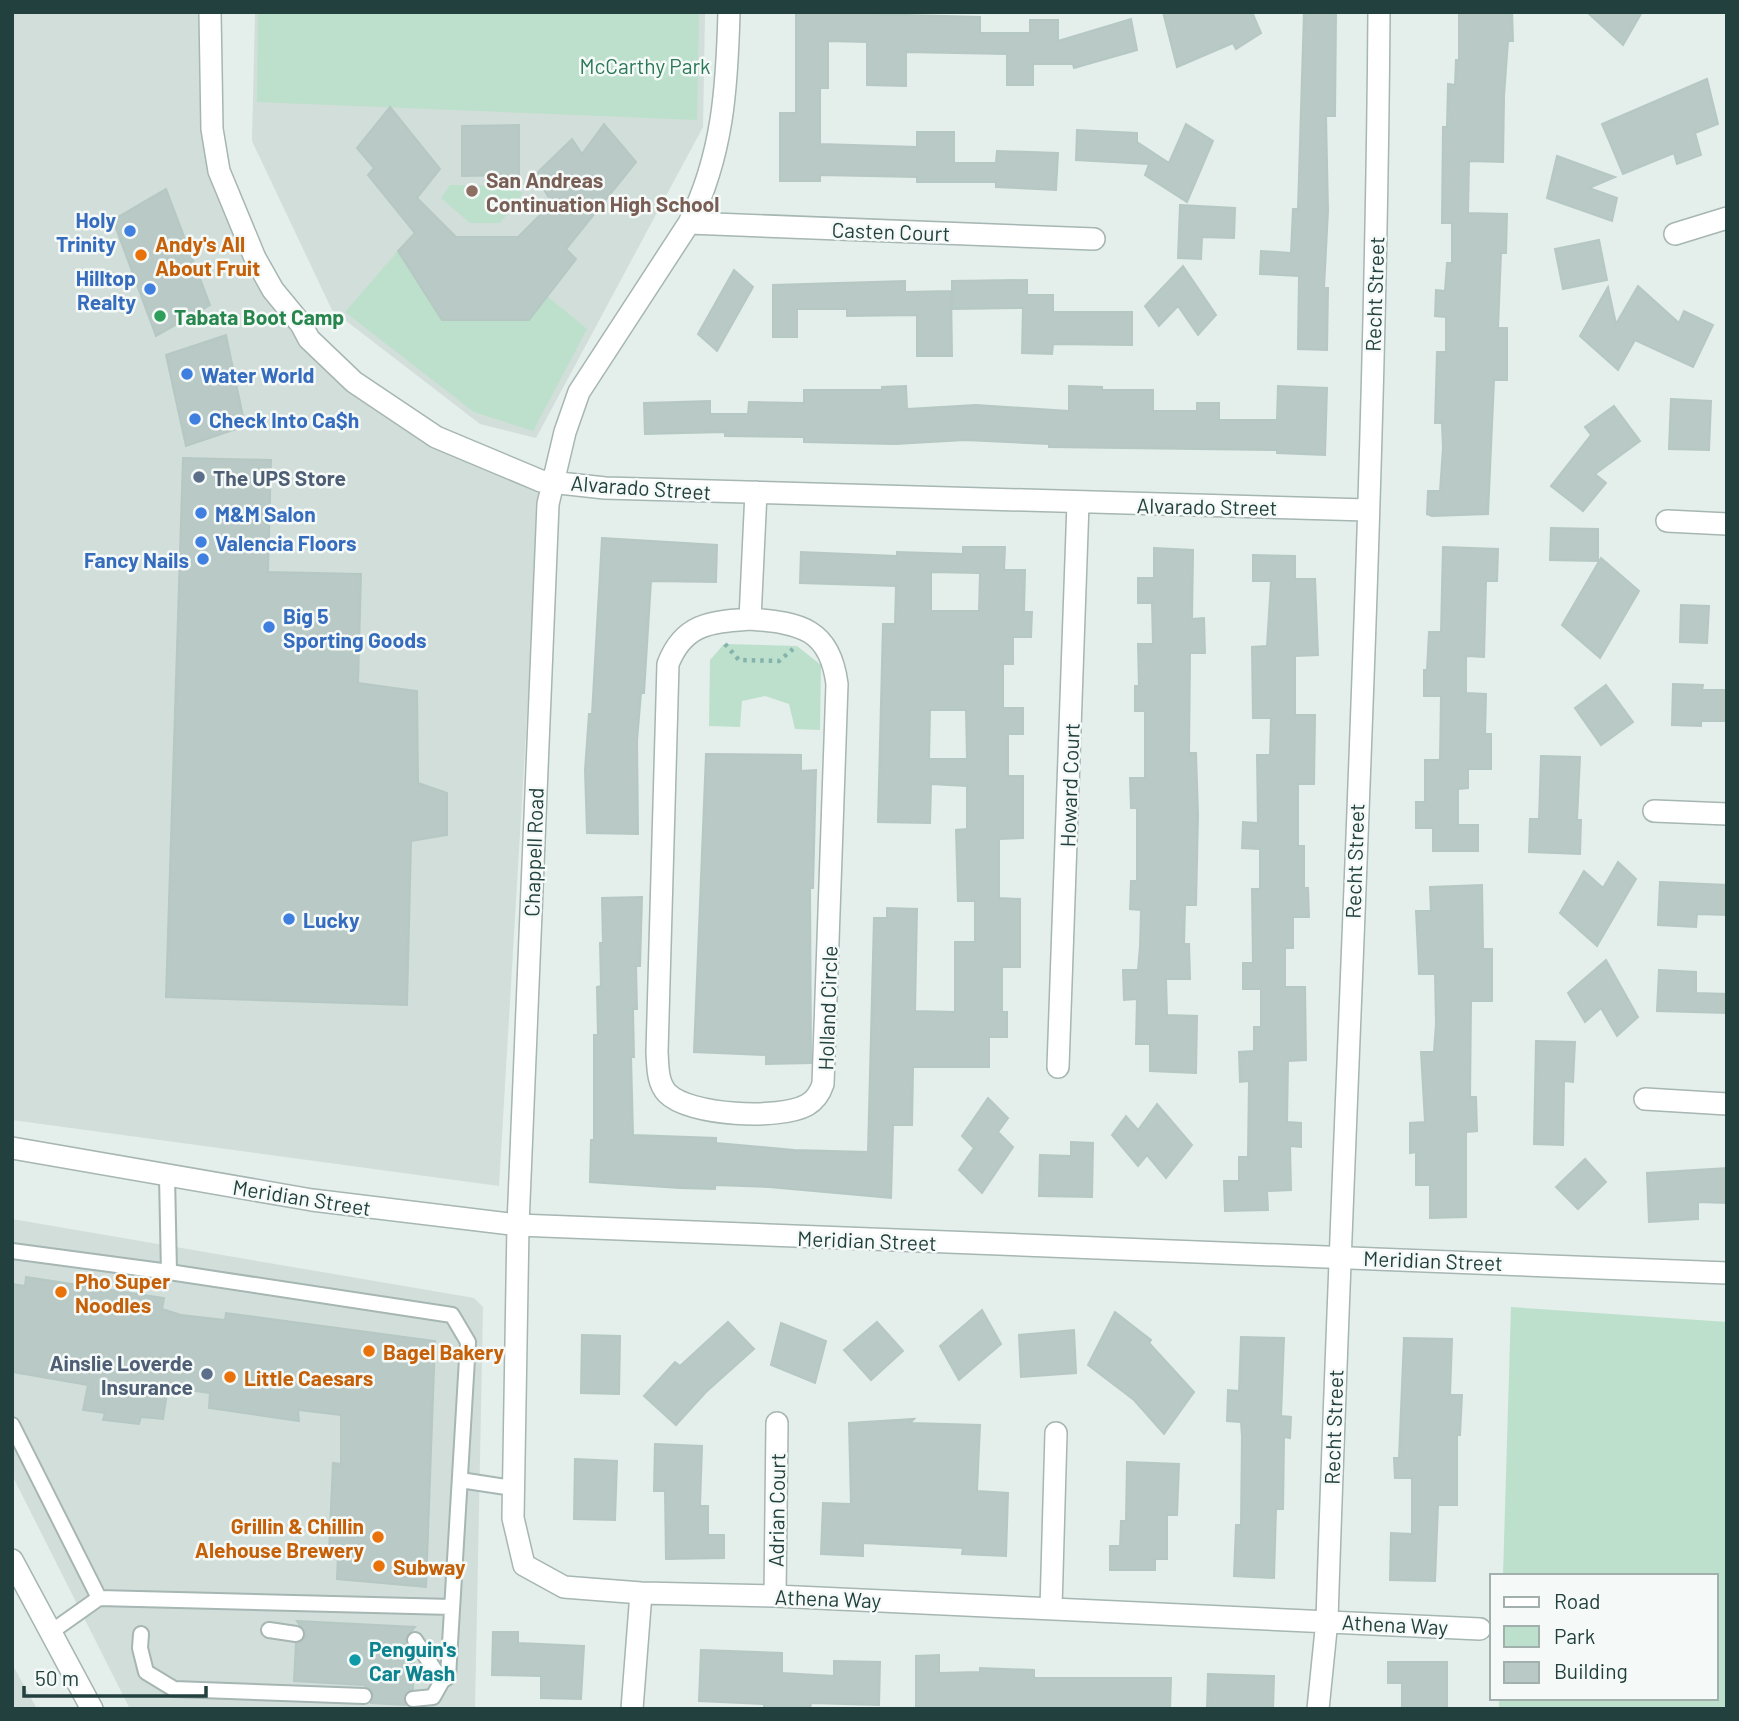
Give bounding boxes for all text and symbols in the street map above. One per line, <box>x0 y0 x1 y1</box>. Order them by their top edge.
park label: McCarthy Park <box>579 53 711 78</box>
place label: San Andreas Continuation High School <box>486 167 719 216</box>
marker: San Andreas Continuation High School <box>464 183 480 199</box>
place label: Holy Trinity <box>56 207 116 256</box>
street label: Casten Court <box>831 216 951 246</box>
marker: Holy Trinity <box>122 223 138 239</box>
place label: Andy's All About Fruit <box>155 231 260 280</box>
street label: Recht Street <box>1359 236 1389 352</box>
marker: Andy's All About Fruit <box>133 247 149 263</box>
place label: Hilltop Realty <box>76 265 136 314</box>
marker: Hilltop Realty <box>142 281 158 297</box>
place label: Tabata Boot Camp <box>174 304 344 329</box>
marker: Tabata Boot Camp <box>152 308 168 324</box>
place label: Water World <box>201 362 314 387</box>
marker: Water World <box>179 366 195 382</box>
place label: Check Into Ca$h <box>209 407 359 432</box>
marker: Check Into Ca$h <box>187 411 203 427</box>
place label: The UPS Store <box>213 465 346 490</box>
marker: The UPS Store <box>191 469 207 485</box>
street label: Alvarado Street <box>570 470 712 504</box>
street label: Alvarado Street <box>1136 492 1278 520</box>
place label: M&M Salon <box>215 501 316 526</box>
marker: M&M Salon <box>193 505 209 521</box>
place label: Valencia Floors <box>215 530 357 555</box>
marker: Valencia Floors <box>193 534 209 550</box>
place label: Fancy Nails <box>84 547 189 572</box>
marker: Fancy Nails <box>195 551 211 567</box>
place label: Big 5 Sporting Goods <box>283 603 427 652</box>
marker: Big 5 Sporting Goods <box>261 619 277 635</box>
street label: Howard Court <box>1054 722 1084 848</box>
street label: Chappell Road <box>518 787 548 917</box>
street label: Recht Street <box>1339 803 1369 919</box>
place label: Lucky <box>303 907 360 932</box>
marker: Lucky <box>281 911 297 927</box>
street label: Holland Circle <box>812 945 842 1071</box>
street label: Meridian Street <box>231 1174 373 1220</box>
street label: Meridian Street <box>797 1225 937 1255</box>
street label: Meridian Street <box>1363 1245 1503 1275</box>
place label: Pho Super Noodles <box>75 1268 170 1317</box>
marker: Pho Super Noodles <box>53 1284 69 1300</box>
place label: Bagel Bakery <box>383 1339 505 1364</box>
marker: Bagel Bakery <box>361 1343 377 1359</box>
place label: Ainslie Loverde Insurance <box>49 1350 193 1399</box>
place label: Little Caesars <box>244 1365 373 1390</box>
marker: Ainslie Loverde Insurance <box>199 1366 215 1382</box>
marker: Little Caesars <box>222 1369 238 1385</box>
street label: Recht Street <box>1318 1369 1348 1485</box>
street label: Adrian Court <box>763 1453 789 1567</box>
place label: Grillin & Chillin Alehouse Brewery <box>195 1513 364 1562</box>
marker: Grillin & Chillin Alehouse Brewery <box>370 1529 386 1545</box>
place label: Subway <box>393 1554 466 1579</box>
marker: Subway <box>371 1558 387 1574</box>
legend <box>1490 1574 1718 1700</box>
street label: Athena Way <box>774 1584 882 1612</box>
text: Road <box>1554 1588 1600 1613</box>
street label: Athena Way <box>1341 1609 1449 1639</box>
text: Park <box>1554 1623 1595 1648</box>
place label: Penguin's Car Wash <box>369 1636 457 1685</box>
marker: Penguin's Car Wash <box>347 1652 363 1668</box>
scale bar <box>24 1654 206 1698</box>
text: Building <box>1554 1658 1628 1683</box>
text: 50 m <box>35 1665 79 1690</box>

